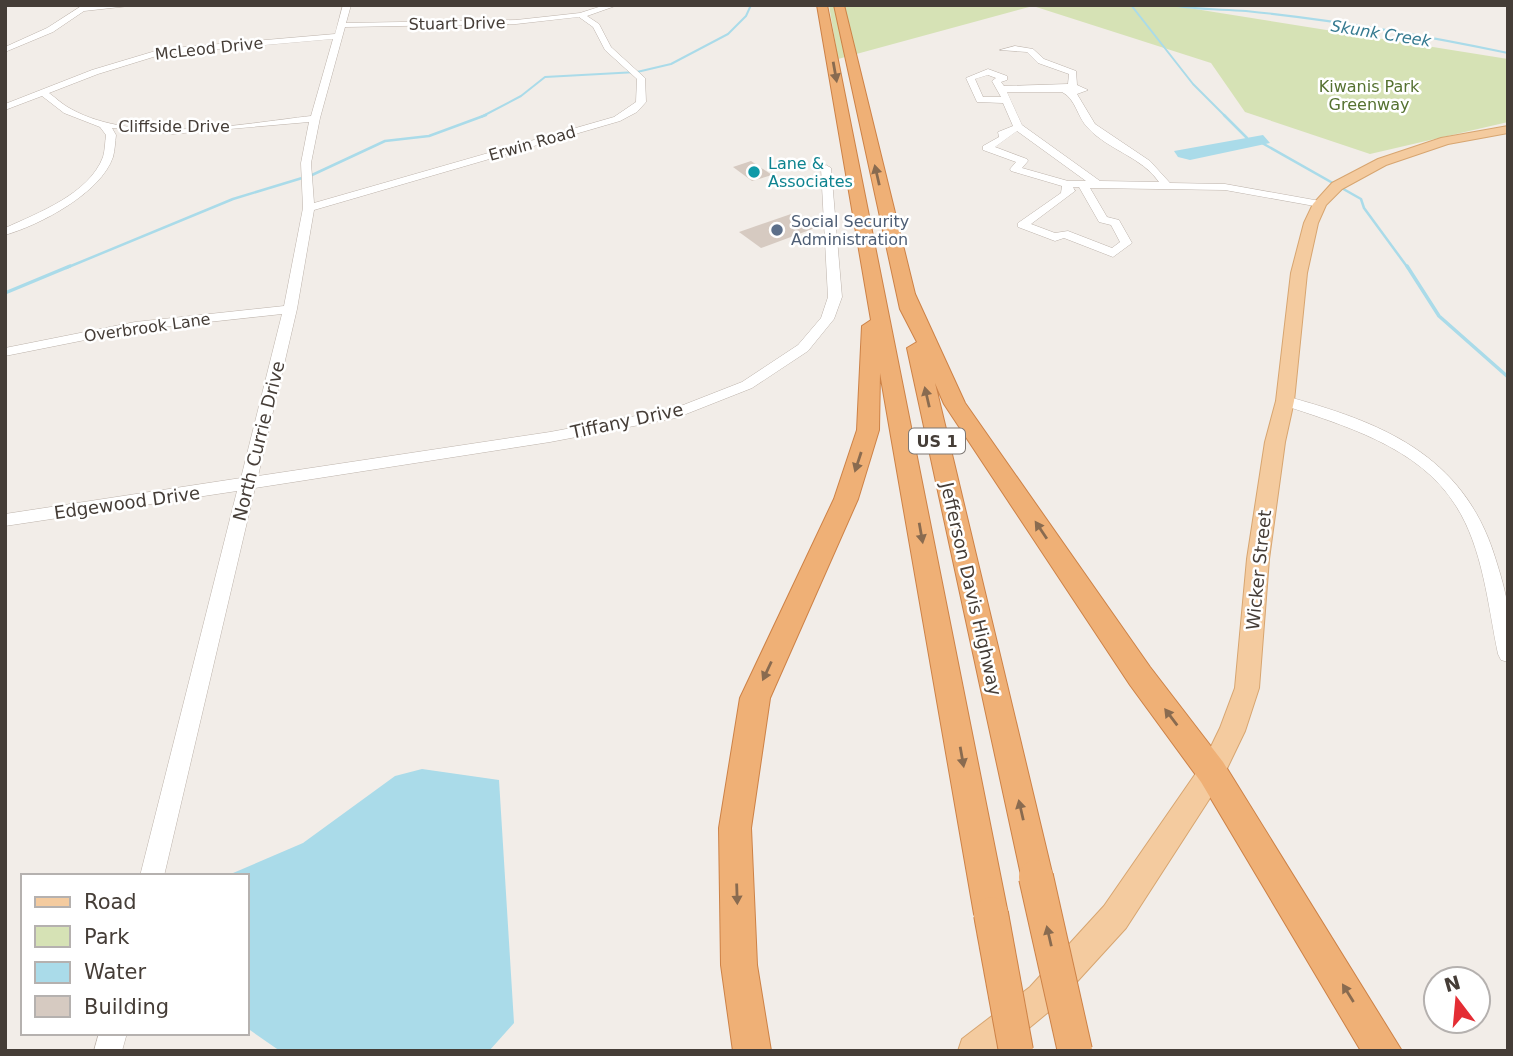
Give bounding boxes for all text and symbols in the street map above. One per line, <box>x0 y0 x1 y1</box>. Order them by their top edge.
street label: Stuart Drive <box>408 13 506 34</box>
water label: Skunk Creek <box>1330 16 1433 51</box>
street label: McLeod Drive <box>154 33 264 64</box>
one-way arrow <box>830 61 841 83</box>
park label: Kiwanis Park Greenway <box>1319 77 1420 114</box>
street label: Cliffside Drive <box>118 117 230 136</box>
street label: Erwin Road <box>486 122 578 165</box>
place label: Lane & Associates <box>768 154 853 191</box>
marker: Lane & Associates <box>746 164 762 180</box>
one-way arrow <box>871 164 882 186</box>
place label: Social Security Administration <box>791 212 909 249</box>
marker: Social Security Administration <box>769 222 785 238</box>
street label: Overbrook Lane <box>83 309 212 346</box>
street label: North Currie Drive <box>228 359 289 523</box>
one-way arrow <box>922 386 933 408</box>
street label: Tiffany Drive <box>568 398 685 443</box>
road number: US 1 <box>909 428 965 454</box>
one-way arrow <box>852 452 863 473</box>
street label: Jefferson Davis Highway <box>936 479 1006 698</box>
street label: Edgewood Drive <box>53 482 201 523</box>
street label: Wicker Street <box>1242 509 1275 631</box>
one-way arrow <box>1034 521 1048 539</box>
one-way arrow <box>916 522 927 544</box>
one-way arrow <box>762 661 773 681</box>
one-way arrow <box>1164 708 1178 726</box>
one-way arrow <box>957 746 968 768</box>
one-way arrow <box>1015 799 1026 821</box>
legend <box>21 874 248 1035</box>
one-way arrow <box>731 883 742 905</box>
text: Road <box>84 890 137 914</box>
text: Park <box>84 925 130 949</box>
one-way arrow <box>1044 925 1055 947</box>
text: Water <box>84 960 146 984</box>
north arrow <box>1422 965 1492 1035</box>
text: N <box>1442 971 1463 996</box>
one-way arrow <box>1341 983 1354 1002</box>
text: Building <box>84 995 169 1019</box>

